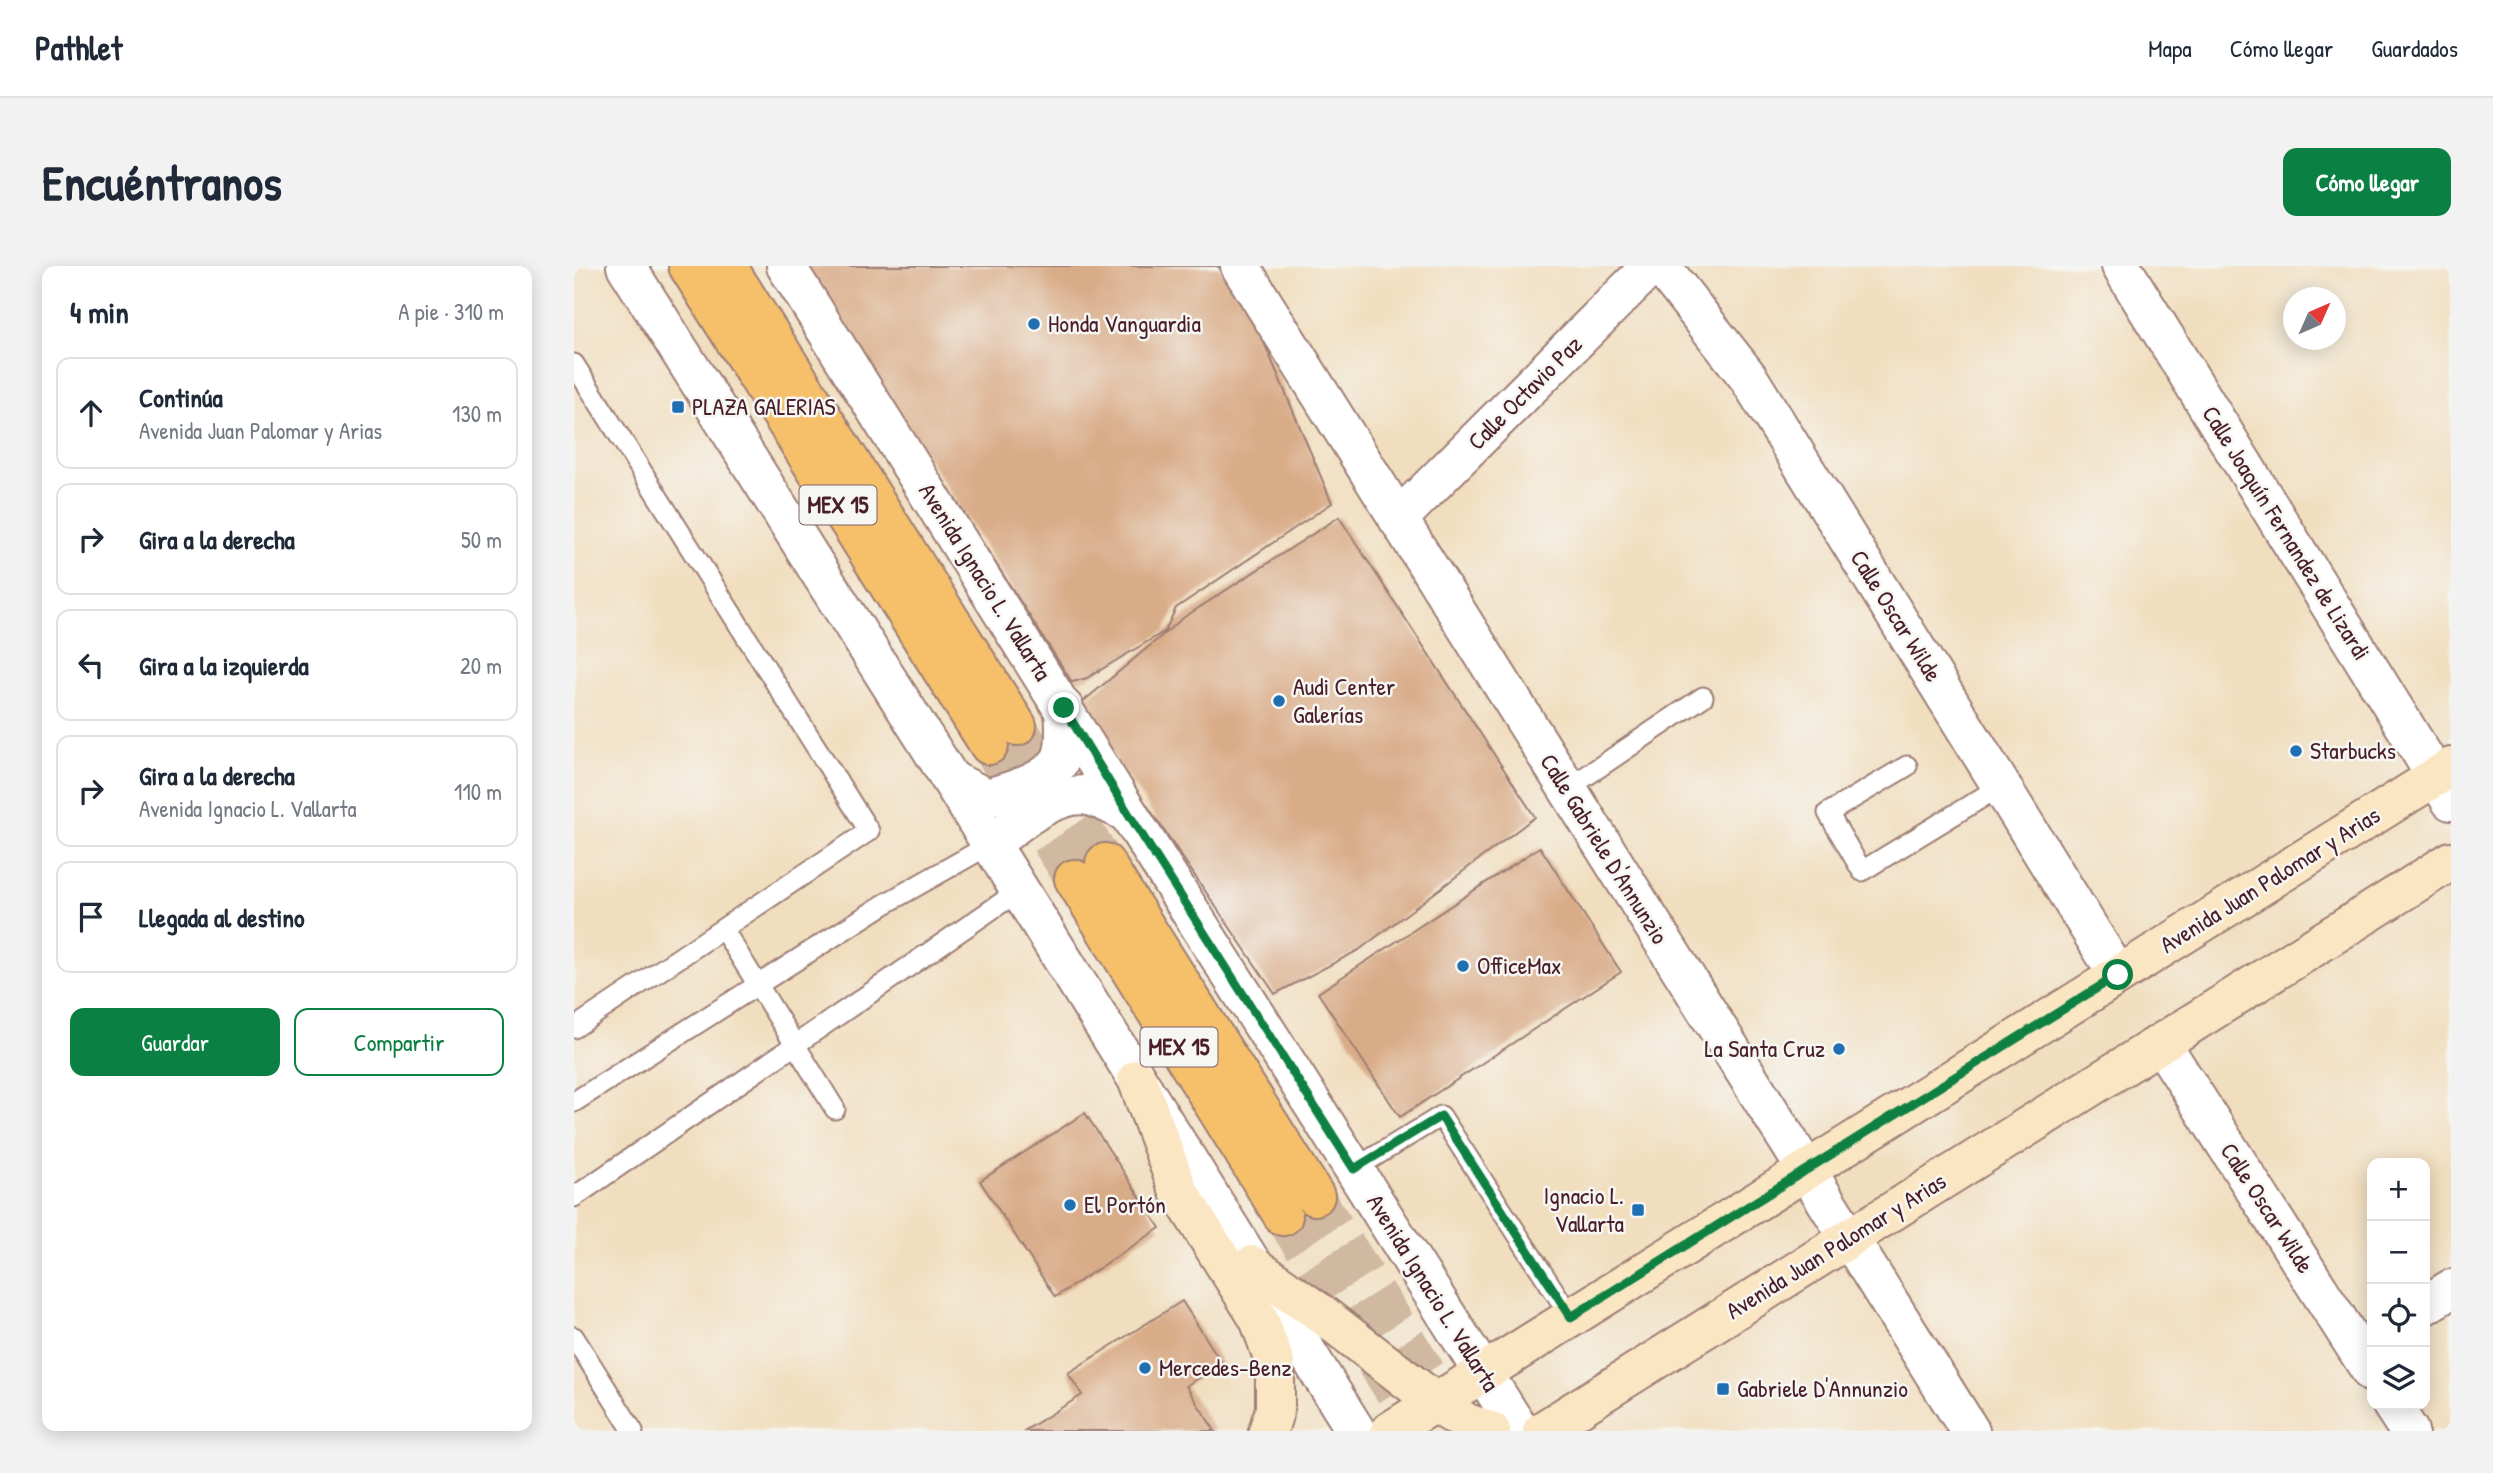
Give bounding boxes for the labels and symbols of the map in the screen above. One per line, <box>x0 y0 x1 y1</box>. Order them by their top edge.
north arrow <box>2283 287 2346 350</box>
place label: Honda Vanguardia <box>1048 307 1201 339</box>
marker: Honda Vanguardia <box>1026 316 1042 332</box>
street label: Calle Octavio Paz <box>1460 328 1589 457</box>
place label: PLAZA GALERIAS <box>692 390 836 422</box>
marker: PLAZA GALERIAS <box>670 399 686 415</box>
street label: Calle Joaquín Fernandez de Lizardi <box>2195 399 2378 666</box>
street label: Avenida Ignacio L. Vallarta <box>912 477 1060 686</box>
road number: MEX 15 <box>800 486 876 524</box>
street label: Calle Oscar Wilde <box>1844 544 1950 688</box>
place label: Audi Center Galerías <box>1293 670 1395 730</box>
route end <box>1048 692 1079 723</box>
marker: Audi Center Galerías <box>1271 693 1287 709</box>
place label: Starbucks <box>2310 734 2396 766</box>
marker: Starbucks <box>2288 743 2304 759</box>
street label: Calle Gabriele D'Annunzio <box>1533 747 1677 950</box>
street label: Avenida Juan Palomar y Arias <box>2153 798 2386 960</box>
place label: OfficeMax <box>1477 949 1562 981</box>
marker: OfficeMax <box>1455 958 1471 974</box>
route start <box>2102 959 2133 990</box>
road number: MEX 15 <box>1140 1028 1218 1066</box>
place label: La Santa Cruz <box>1704 1032 1825 1064</box>
marker: La Santa Cruz <box>1831 1041 1847 1057</box>
street label: Calle Oscar Wilde <box>2214 1136 2322 1279</box>
street label: Avenida Juan Palomar y Arias <box>1719 1164 1952 1326</box>
place label: Ignacio L. Vallarta <box>1543 1179 1624 1239</box>
place label: El Portón <box>1084 1188 1166 1220</box>
street label: Avenida Ignacio L. Vallarta <box>1360 1188 1508 1397</box>
marker: El Portón <box>1062 1197 1078 1213</box>
marker: Ignacio L. Vallarta <box>1630 1202 1646 1218</box>
place label: Mercedes-Benz <box>1159 1351 1292 1383</box>
marker: Mercedes-Benz <box>1137 1360 1153 1376</box>
place label: Gabriele D'Annunzio <box>1737 1372 1908 1404</box>
marker: Gabriele D'Annunzio <box>1715 1381 1731 1397</box>

